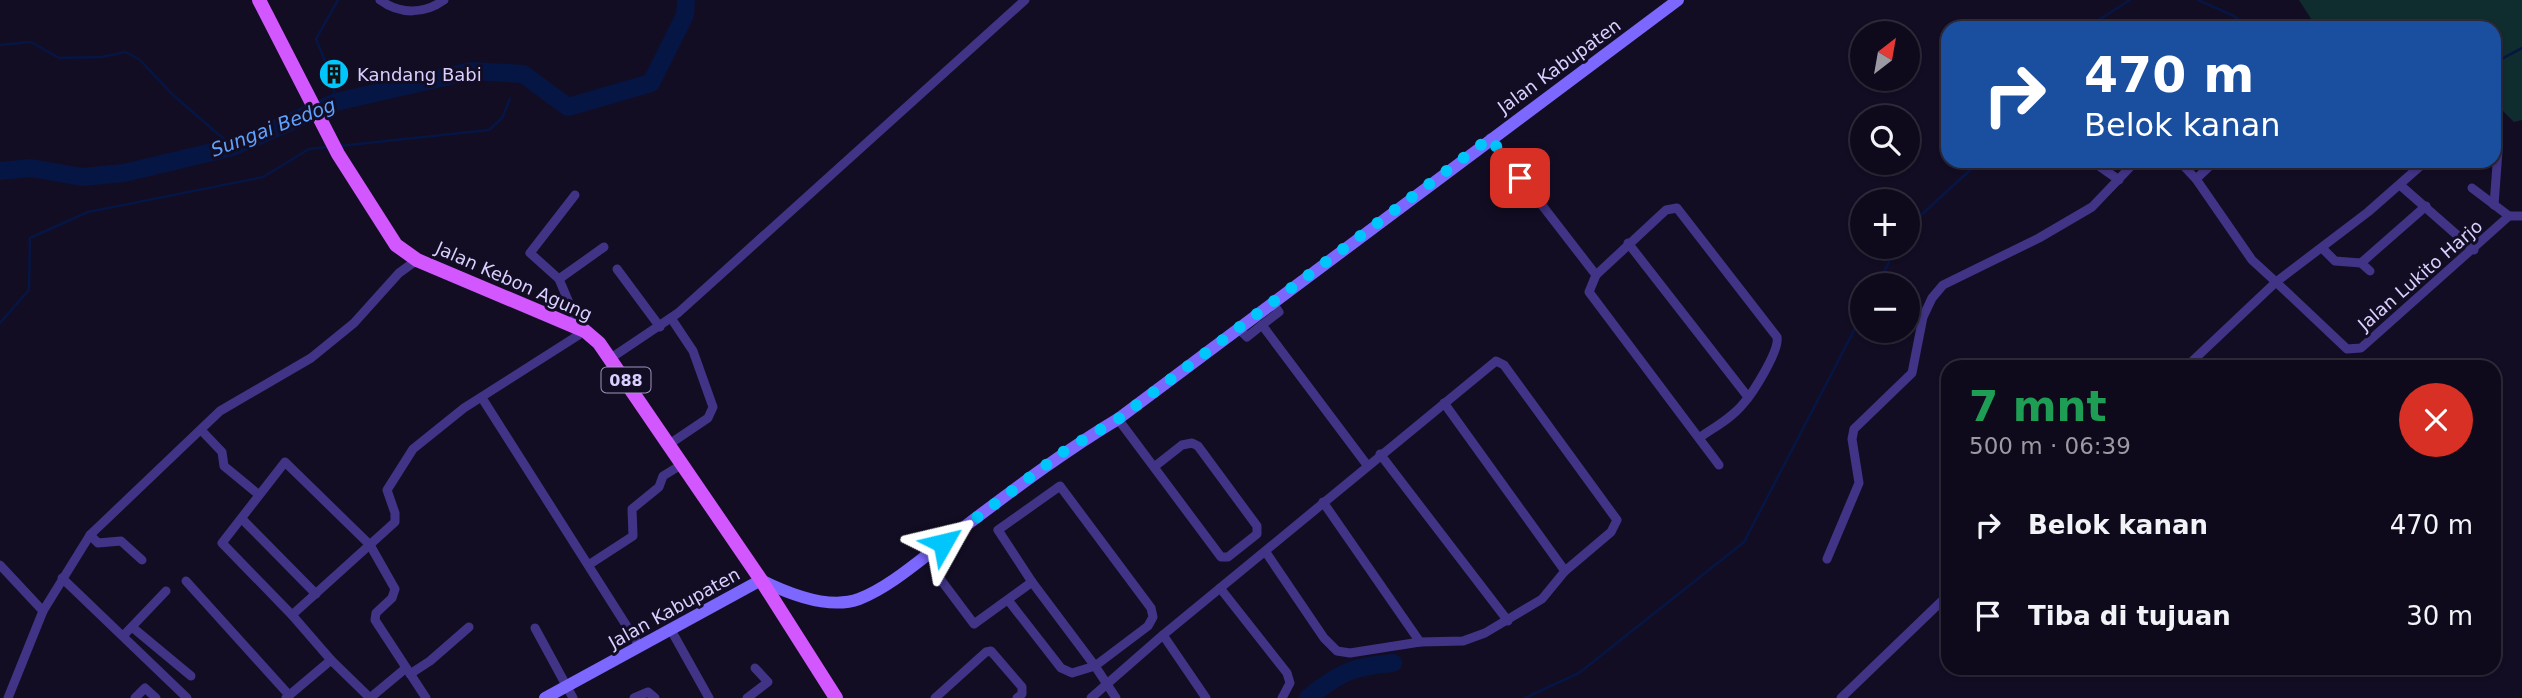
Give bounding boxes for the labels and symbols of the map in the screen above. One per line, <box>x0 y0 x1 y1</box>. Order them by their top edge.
street label: Jalan Kabupaten <box>1493 14 1625 118</box>
north arrow <box>1850 21 1920 91</box>
building icon: Kandang Babi <box>317 57 351 91</box>
place label: Kandang Babi <box>357 64 482 85</box>
water label: Sungai Bedog <box>208 93 338 161</box>
pin <box>1490 148 1550 208</box>
street label: Jalan Lukito Harjo <box>2353 215 2486 335</box>
street label: Jalan Kebon Agung <box>432 237 595 325</box>
road number: 088 <box>602 368 650 392</box>
position arrow <box>906 506 980 580</box>
street label: Jalan Kabupaten <box>604 563 743 653</box>

